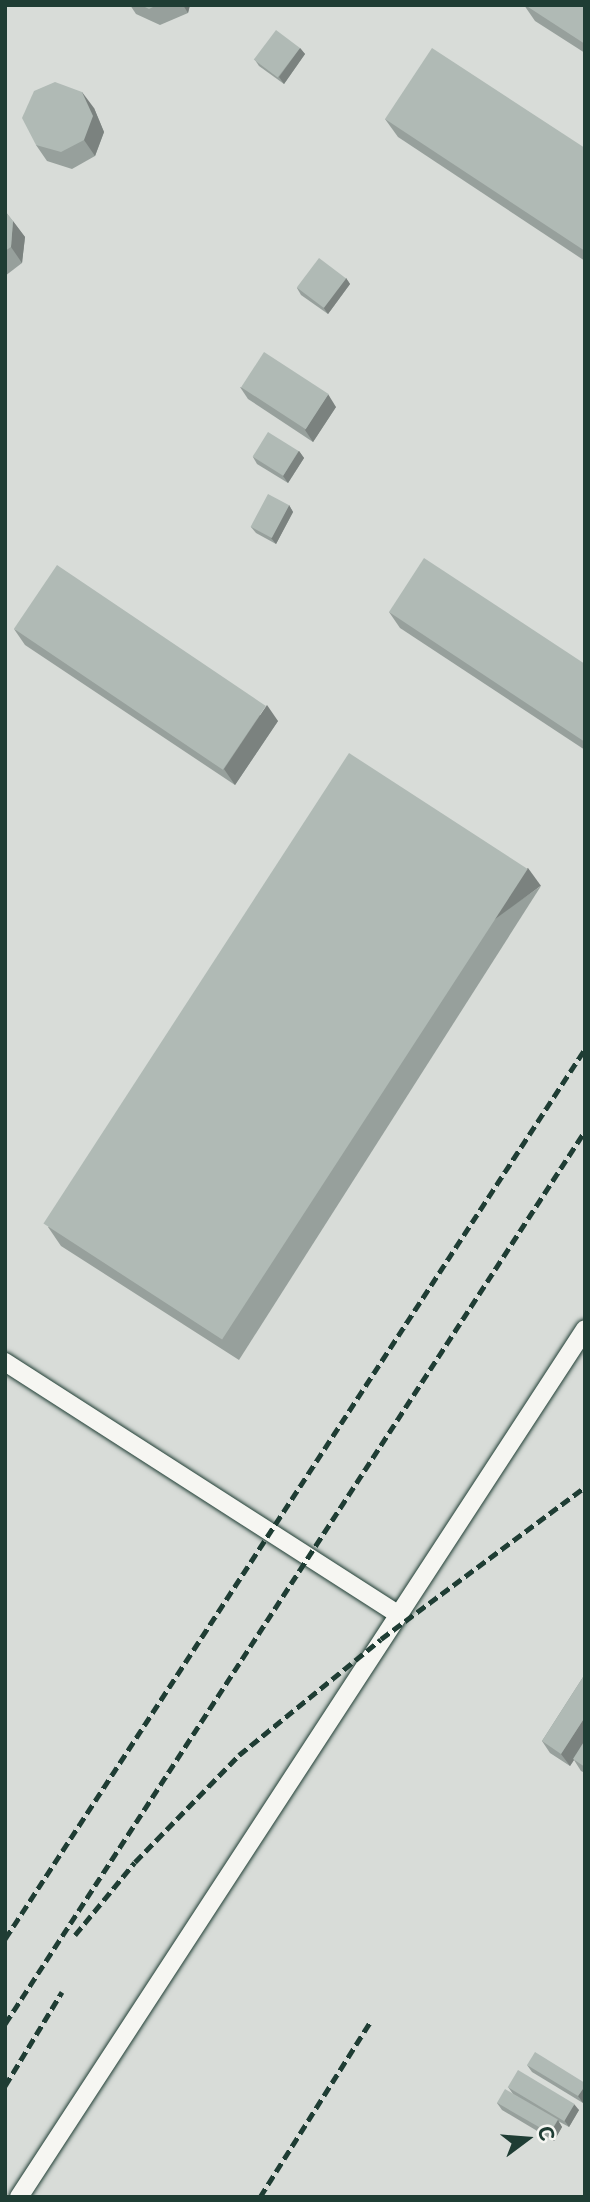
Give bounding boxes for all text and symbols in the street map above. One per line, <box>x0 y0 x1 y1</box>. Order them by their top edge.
north arrow <box>492 2104 562 2174</box>
text: С <box>532 2122 563 2144</box>

